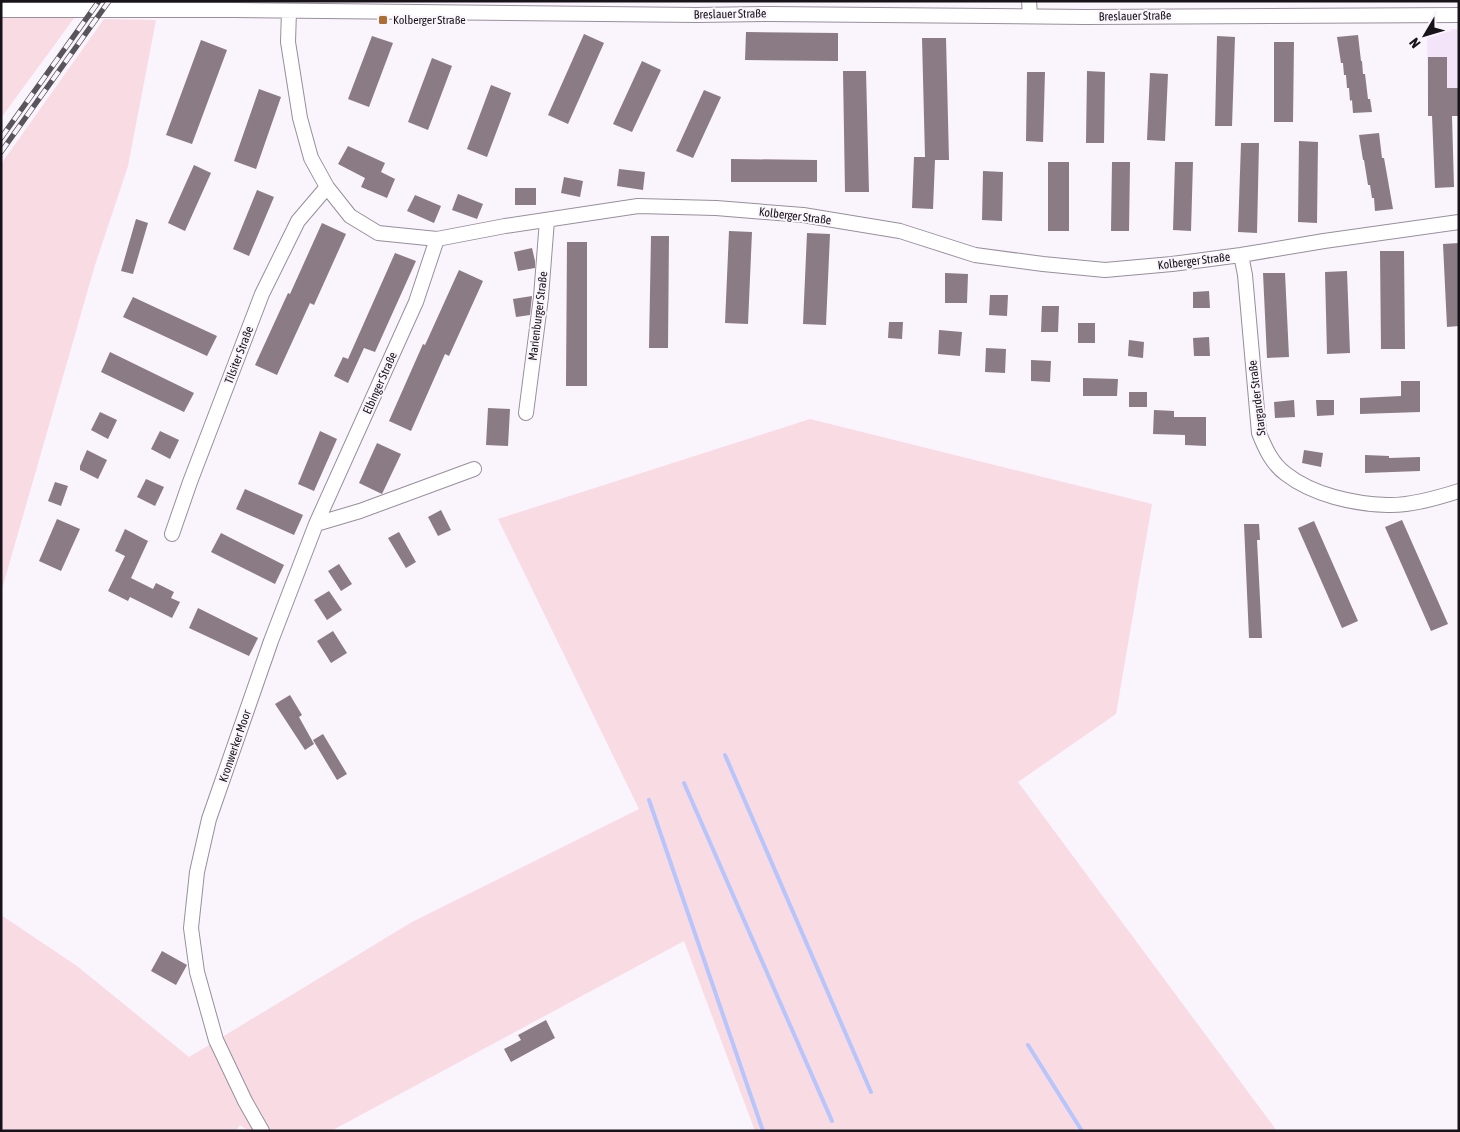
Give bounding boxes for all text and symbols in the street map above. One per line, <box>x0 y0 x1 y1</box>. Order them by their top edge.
street label: Breslauer Straße <box>694 6 766 22</box>
street label: Breslauer Straße <box>1099 8 1171 24</box>
north arrow <box>1400 10 1450 60</box>
place label: Kolberger Straße <box>393 13 466 27</box>
marker: Kolberger Straße <box>377 14 389 26</box>
text: N <box>1406 35 1424 51</box>
street label: Kolberger Straße <box>758 205 832 227</box>
street label: Kolberger Straße <box>1157 250 1231 272</box>
street label: Marienburger Straße <box>526 271 550 361</box>
street label: Tilsiter Straße <box>222 324 256 386</box>
street label: Elbinger Straße <box>360 350 400 416</box>
street label: Stargarder Straße <box>1245 359 1269 437</box>
street label: Kronwerker Moor <box>216 708 254 784</box>

